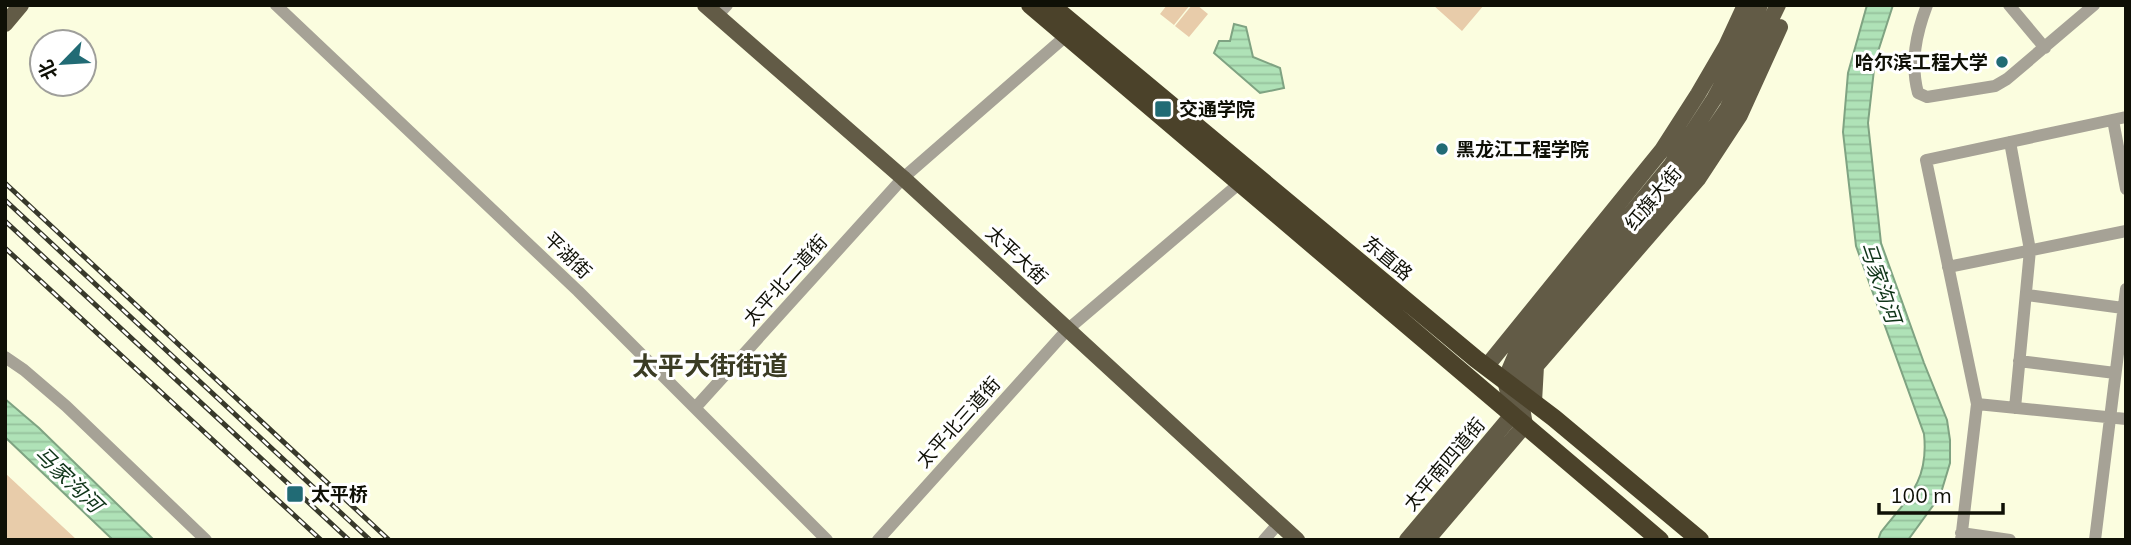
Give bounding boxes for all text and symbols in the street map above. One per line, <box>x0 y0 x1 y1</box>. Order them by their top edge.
north arrow <box>28 28 98 98</box>
place label: 哈尔滨工程大学 <box>1855 50 1988 74</box>
marker: 哈尔滨工程大学 <box>1994 54 2010 70</box>
text: 北 <box>33 56 62 84</box>
place label: 交通学院 <box>1179 97 1255 121</box>
marker: 交通学院 <box>1153 99 1173 119</box>
place label: 黑龙江工程学院 <box>1456 137 1589 161</box>
marker: 黑龙江工程学院 <box>1434 141 1450 157</box>
street label: 红旗大街 <box>1619 161 1687 235</box>
street label: 太平大街 <box>981 220 1053 290</box>
street label: 平湖街 <box>539 227 597 283</box>
street label: 太平北二道街 <box>738 230 832 330</box>
street label: 东直路 <box>1358 230 1418 286</box>
water label: 马家沟河 <box>1855 238 1908 330</box>
district label: 太平大街街道 <box>632 349 788 382</box>
street label: 太平北三道街 <box>911 372 1005 472</box>
street label: 太平南四道街 <box>1398 413 1490 515</box>
water label: 马家沟河 <box>30 440 111 520</box>
scale bar <box>1879 472 2003 516</box>
place label: 太平桥 <box>311 482 368 506</box>
text: 100 m <box>1890 482 1952 508</box>
marker: 太平桥 <box>285 484 305 504</box>

